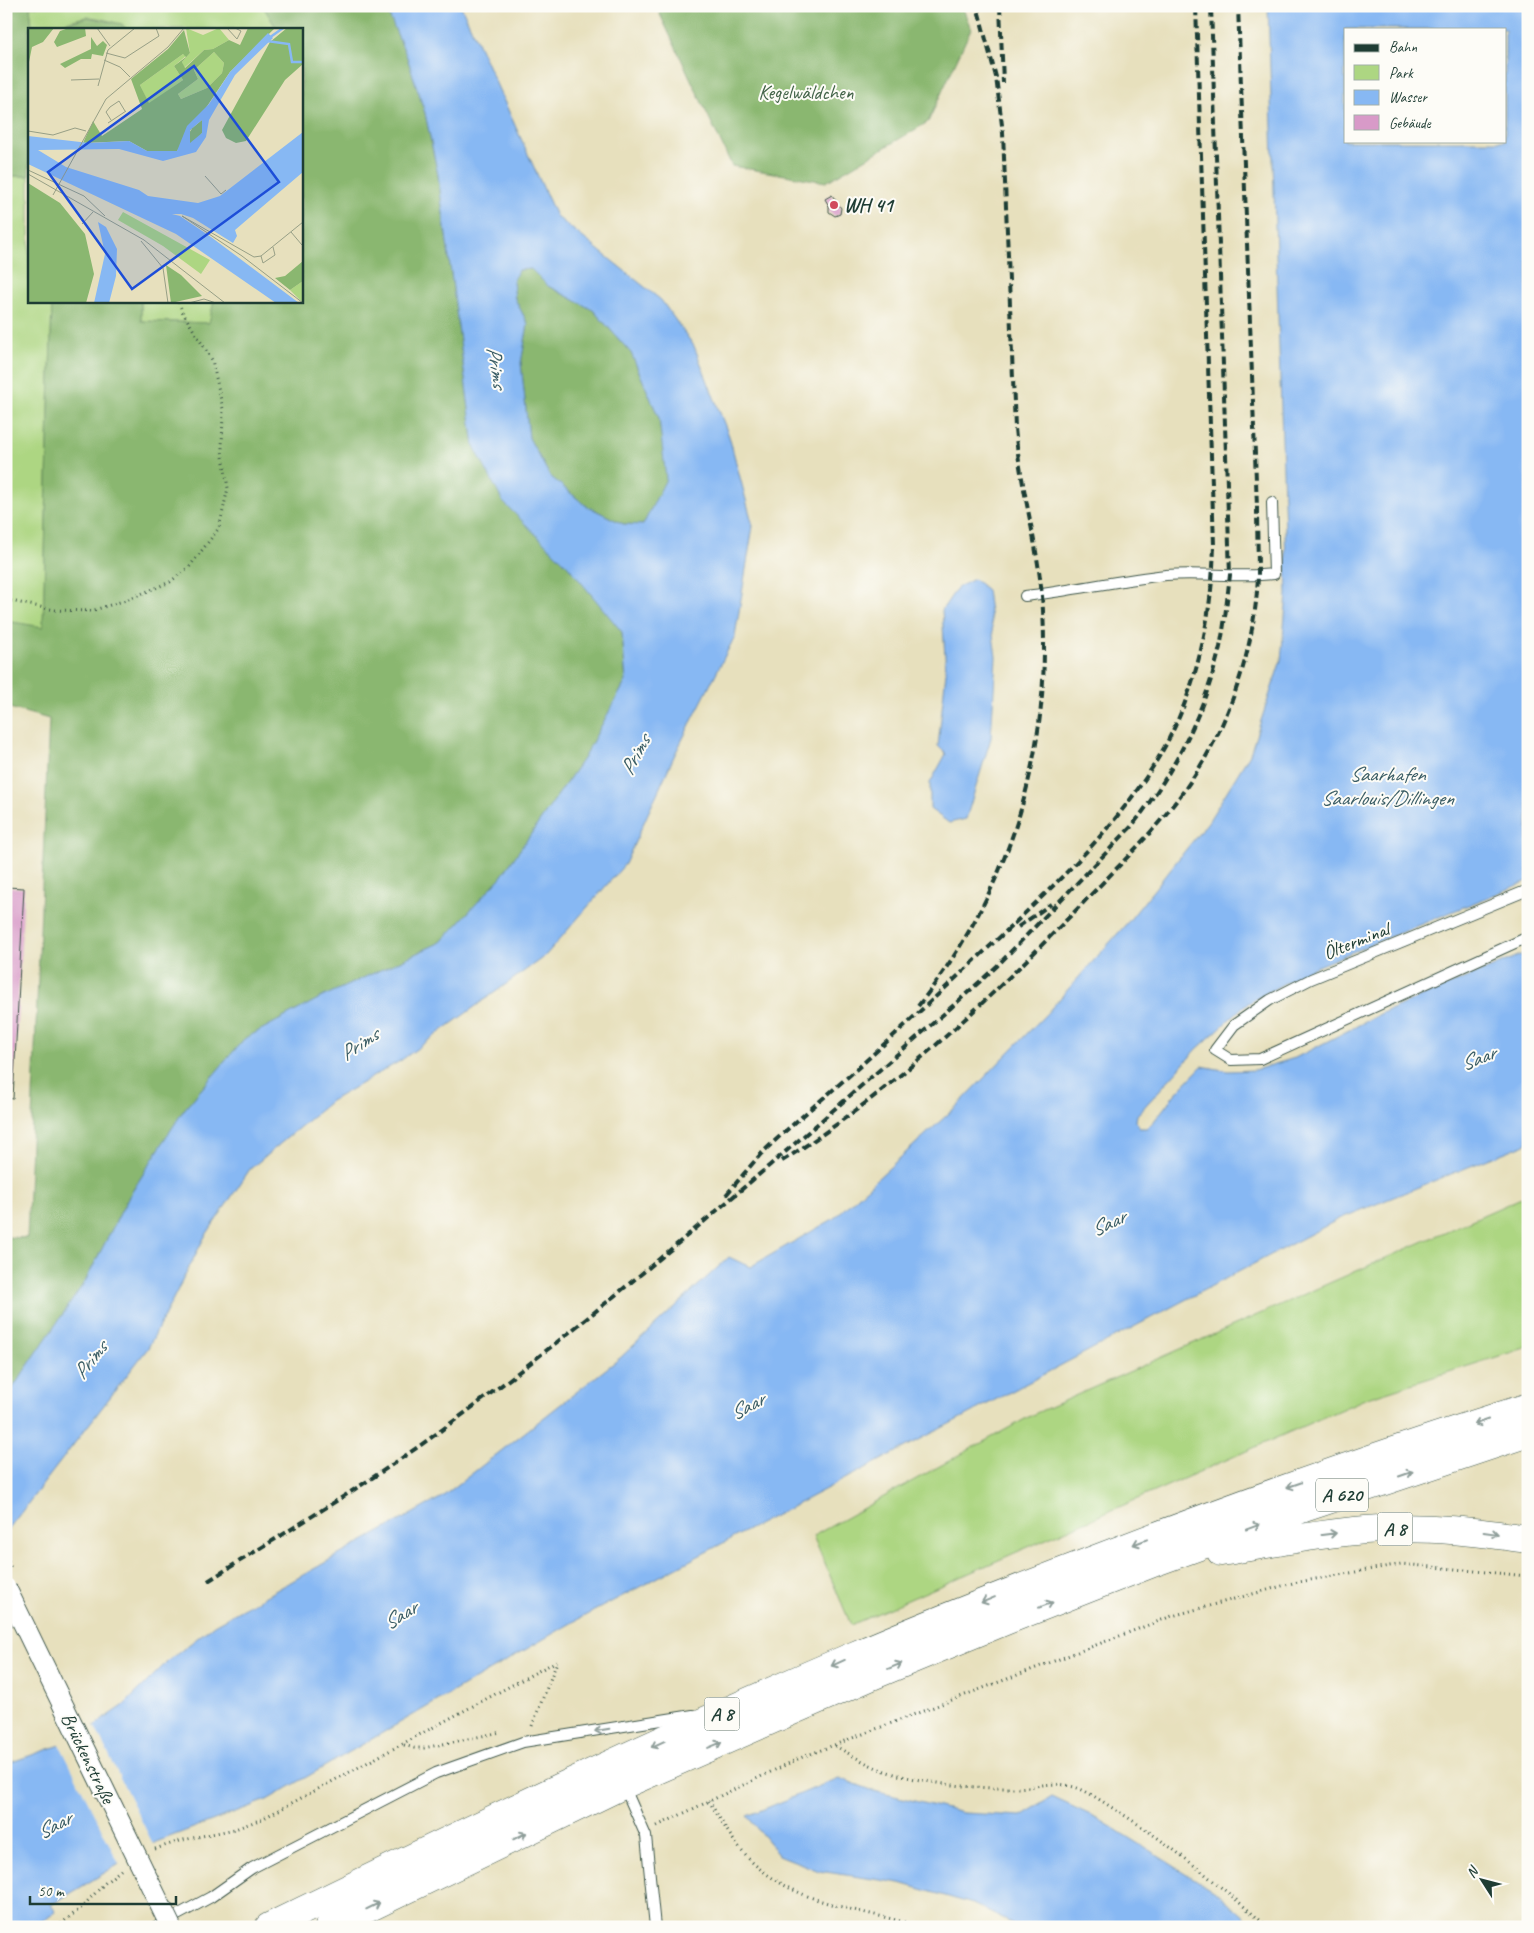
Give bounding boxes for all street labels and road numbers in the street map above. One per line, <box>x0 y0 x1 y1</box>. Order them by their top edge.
street label: Ölterminal <box>1319 915 1396 966</box>
road number: A 620 <box>1316 1478 1368 1512</box>
road number: A 8 <box>1378 1512 1412 1546</box>
road number: A 8 <box>704 1698 740 1730</box>
street label: Brückenstraße <box>55 1708 121 1809</box>

